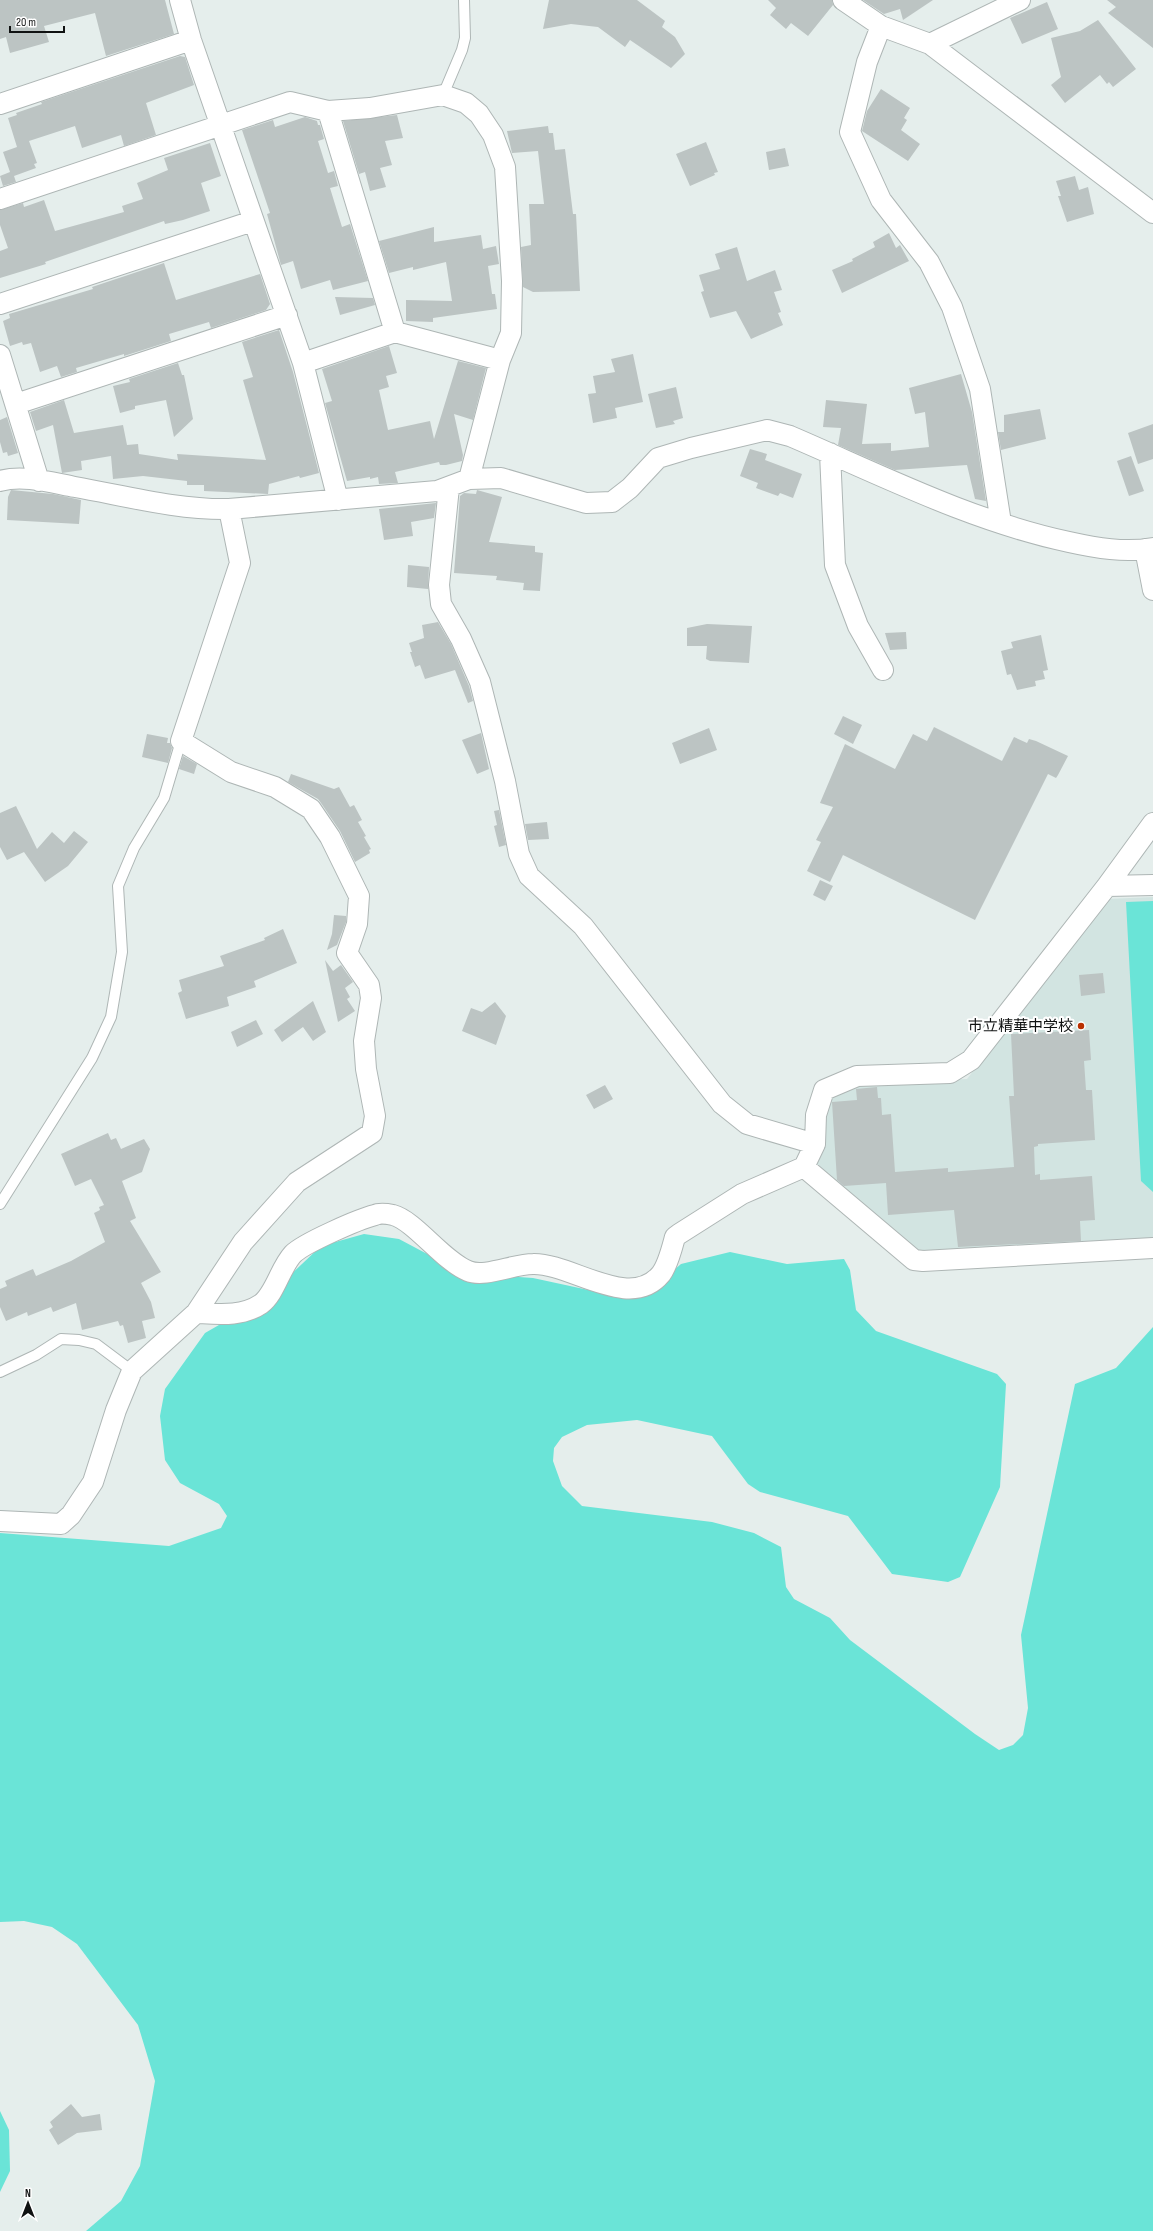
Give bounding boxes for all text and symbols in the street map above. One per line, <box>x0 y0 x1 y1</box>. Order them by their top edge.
scale bar <box>10 8 64 34</box>
text: 20 m <box>16 15 36 30</box>
place label: 市立精華中学校 <box>968 1017 1073 1036</box>
marker: 市立精華中学校 <box>1076 1021 1086 1031</box>
north arrow <box>8 2183 48 2223</box>
text: N <box>25 2187 31 2200</box>

